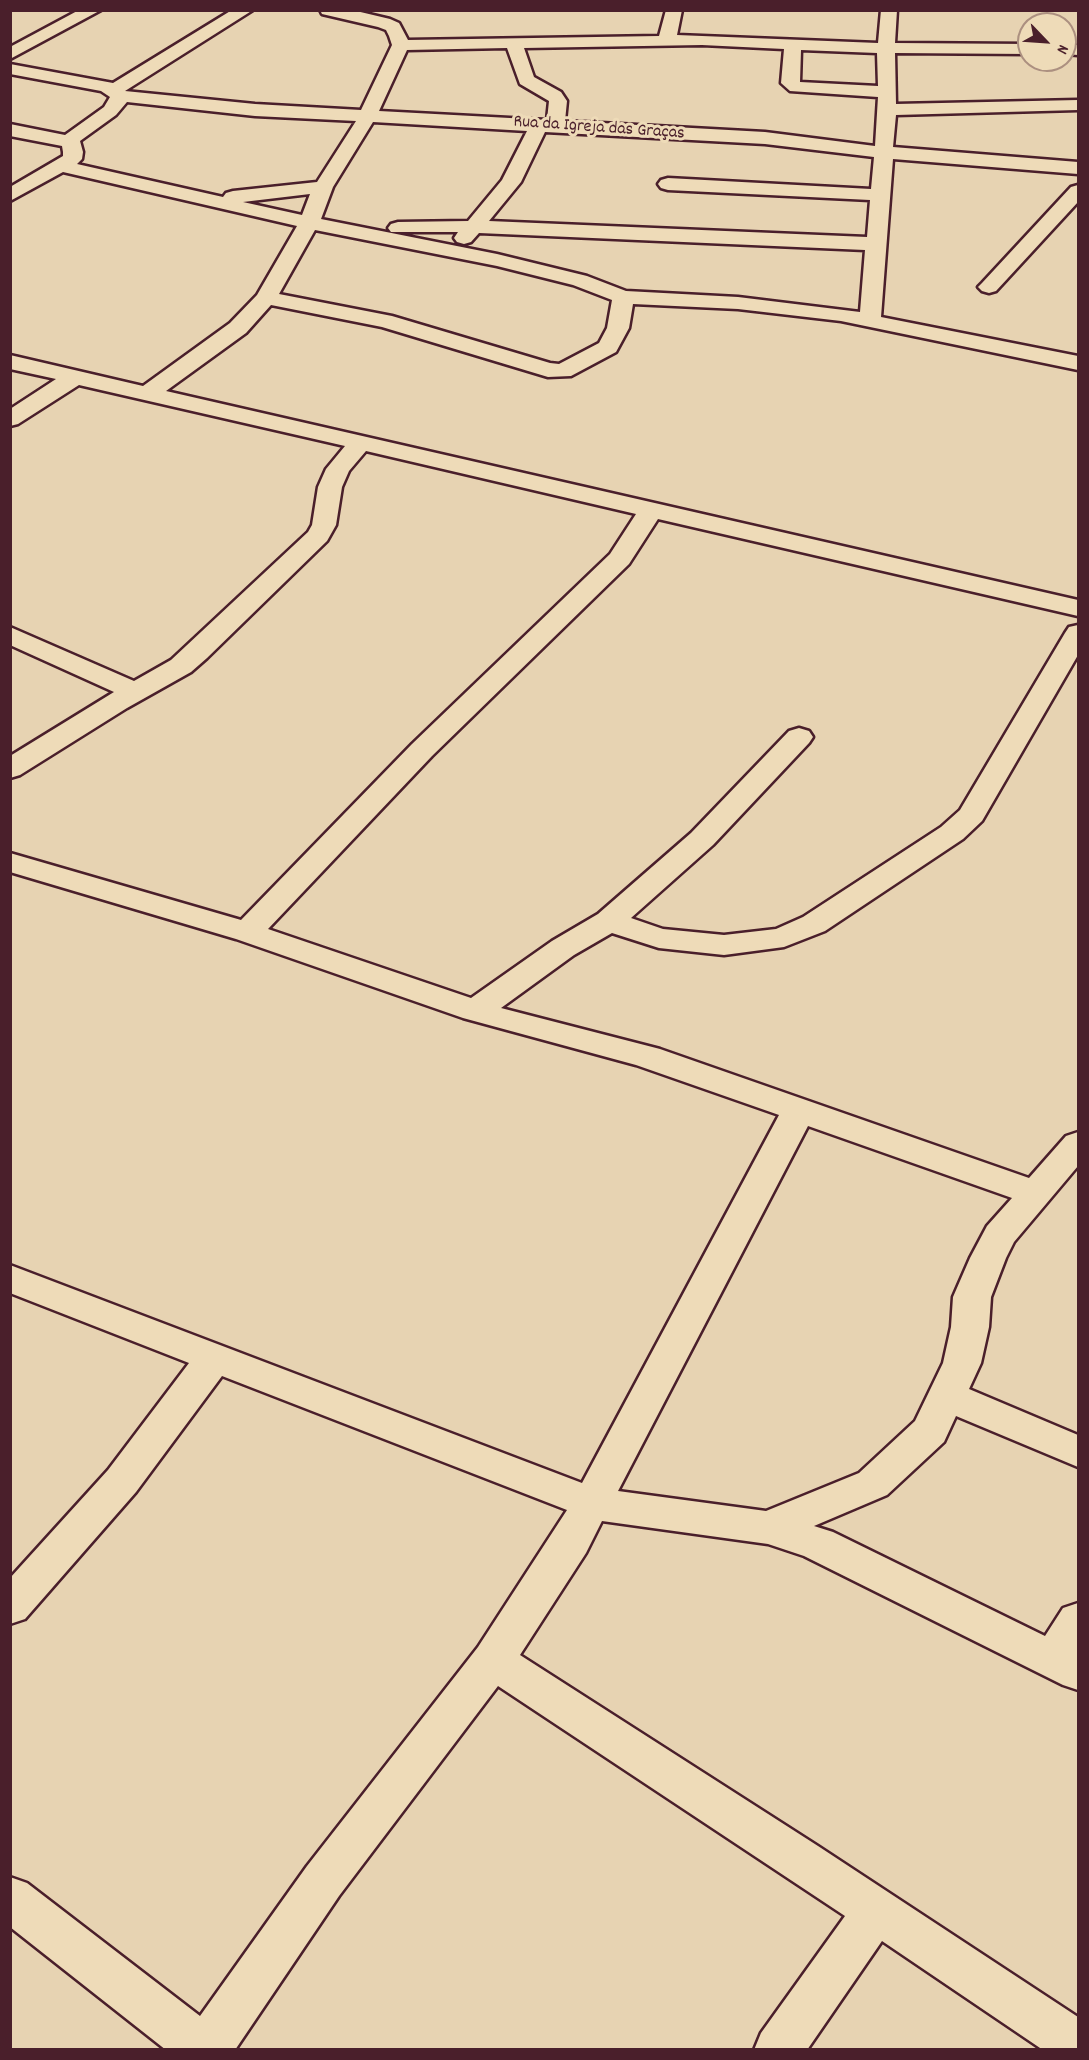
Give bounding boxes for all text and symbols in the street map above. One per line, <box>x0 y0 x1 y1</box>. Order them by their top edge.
north arrow <box>1017 12 1077 72</box>
text: N <box>1050 41 1074 57</box>
street label: Rua da Igreja das Graças <box>513 112 685 146</box>

